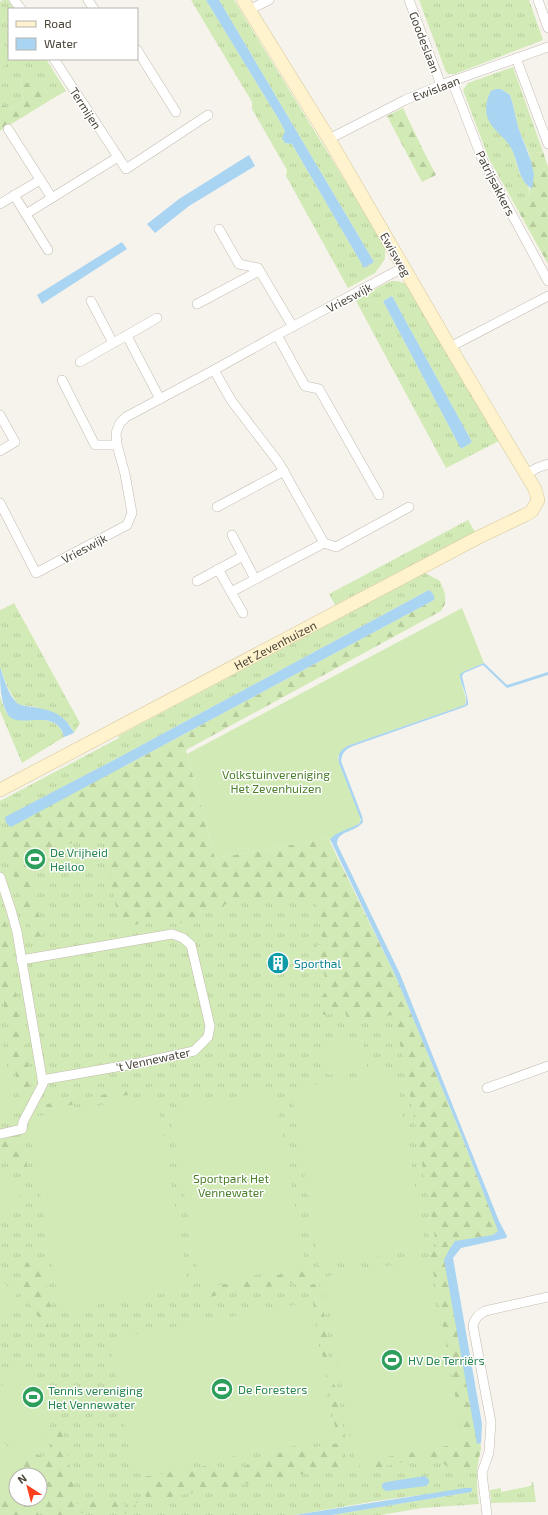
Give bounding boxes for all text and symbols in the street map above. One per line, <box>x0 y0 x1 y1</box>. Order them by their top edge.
legend <box>8 8 138 60</box>
street label: Goodeslaan <box>407 9 443 75</box>
text: Road <box>44 16 72 30</box>
text: Water <box>44 36 78 50</box>
street label: Ewislaan <box>410 73 462 103</box>
street label: Termijen <box>67 85 105 132</box>
street label: Patrijsakkers <box>473 148 518 218</box>
street label: Ewisweg <box>378 229 414 279</box>
street label: Vrieswijk <box>324 279 375 316</box>
street label: Vrieswijk <box>59 530 110 567</box>
street label: Het Zevenhuizen <box>231 617 319 672</box>
park label: Volkstuinvereniging Het Zevenhuizen <box>222 767 330 795</box>
place label: De Vrijheid Heiloo <box>50 845 108 873</box>
sports icon: De Vrijheid Heiloo <box>22 846 48 872</box>
building icon: Sporthal <box>265 950 291 976</box>
place label: Sporthal <box>294 956 341 970</box>
street label: 't Vennewater <box>115 1044 192 1074</box>
park label: Sportpark Het Vennewater <box>193 1171 269 1199</box>
sports icon: HV De Terriërs <box>379 1347 405 1373</box>
place label: HV De Terriërs <box>408 1353 485 1367</box>
sports icon: De Foresters <box>209 1376 235 1402</box>
place label: De Foresters <box>238 1382 307 1396</box>
place label: Tennis vereniging Het Vennewater <box>48 1383 143 1411</box>
sports icon: Tennis vereniging Het Vennewater <box>20 1384 46 1410</box>
north arrow <box>8 1467 48 1507</box>
text: N <box>15 1471 29 1486</box>

